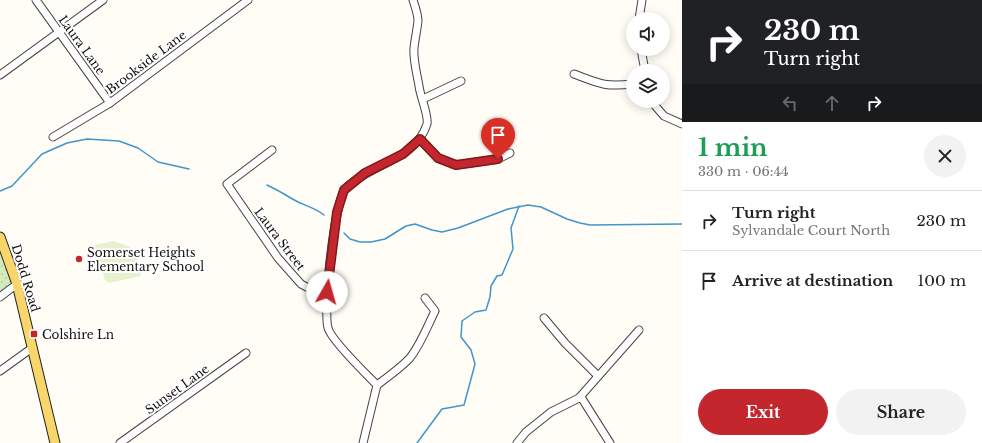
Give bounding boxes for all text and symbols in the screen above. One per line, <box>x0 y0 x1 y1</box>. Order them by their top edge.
street label: Laura Lane <box>55 12 109 78</box>
map controls <box>626 12 670 108</box>
button: sound <box>626 12 670 56</box>
text: 230 m <box>764 13 860 48</box>
icon: right <box>698 16 750 68</box>
street label: Brookside Lane <box>103 27 189 97</box>
text: Turn right <box>764 48 860 70</box>
button: layers <box>626 64 670 108</box>
icon: left <box>779 92 801 114</box>
icon: ahead <box>821 92 843 114</box>
icon: right <box>863 92 885 114</box>
pin <box>481 118 515 159</box>
icon: arrive <box>487 124 509 146</box>
text: 1 min <box>698 133 768 162</box>
button: close <box>924 135 966 177</box>
text: 330 m · 06:44 <box>698 163 789 180</box>
text: Turn right <box>732 203 815 222</box>
street label: Laura Street <box>251 204 309 274</box>
icon: right <box>698 210 720 232</box>
text: 230 m <box>916 211 966 230</box>
text: Sylvandale Court North <box>732 222 890 239</box>
street label: Dodd Road <box>9 242 43 314</box>
place label: Somerset Heights Elementary School <box>87 245 204 274</box>
marker: Somerset Heights Elementary School <box>74 254 84 264</box>
icon: arrive <box>698 270 720 292</box>
position arrow <box>306 271 348 313</box>
text: Arrive at destination <box>732 271 893 290</box>
text: 100 m <box>917 271 966 290</box>
place label: Colshire Ln <box>42 327 114 342</box>
marker: Colshire Ln <box>29 329 39 339</box>
street label: Sunset Lane <box>142 361 212 417</box>
button: Exit <box>698 389 828 435</box>
button: Share <box>836 389 966 435</box>

